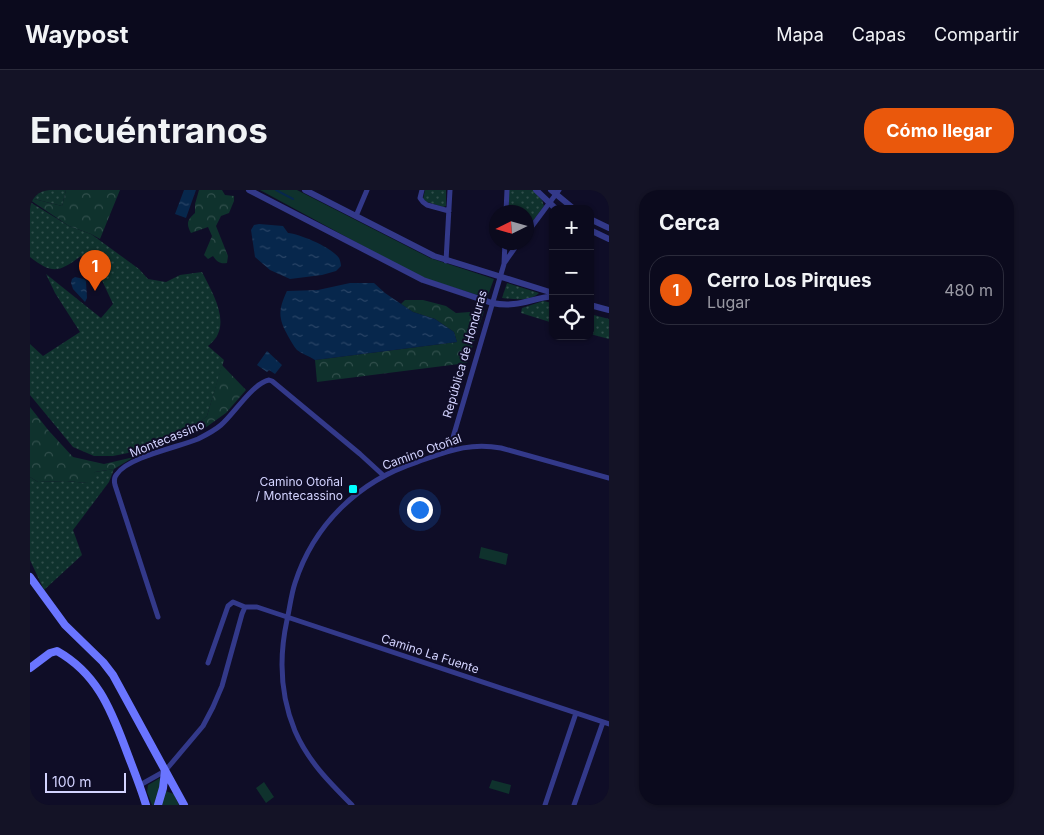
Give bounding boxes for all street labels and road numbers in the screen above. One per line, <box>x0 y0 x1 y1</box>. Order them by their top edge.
street label: República de Honduras <box>439 288 490 419</box>
street label: Montecassino <box>127 417 206 460</box>
street label: Camino Otoñal <box>380 430 464 473</box>
street label: Camino La Fuente <box>379 631 481 676</box>

